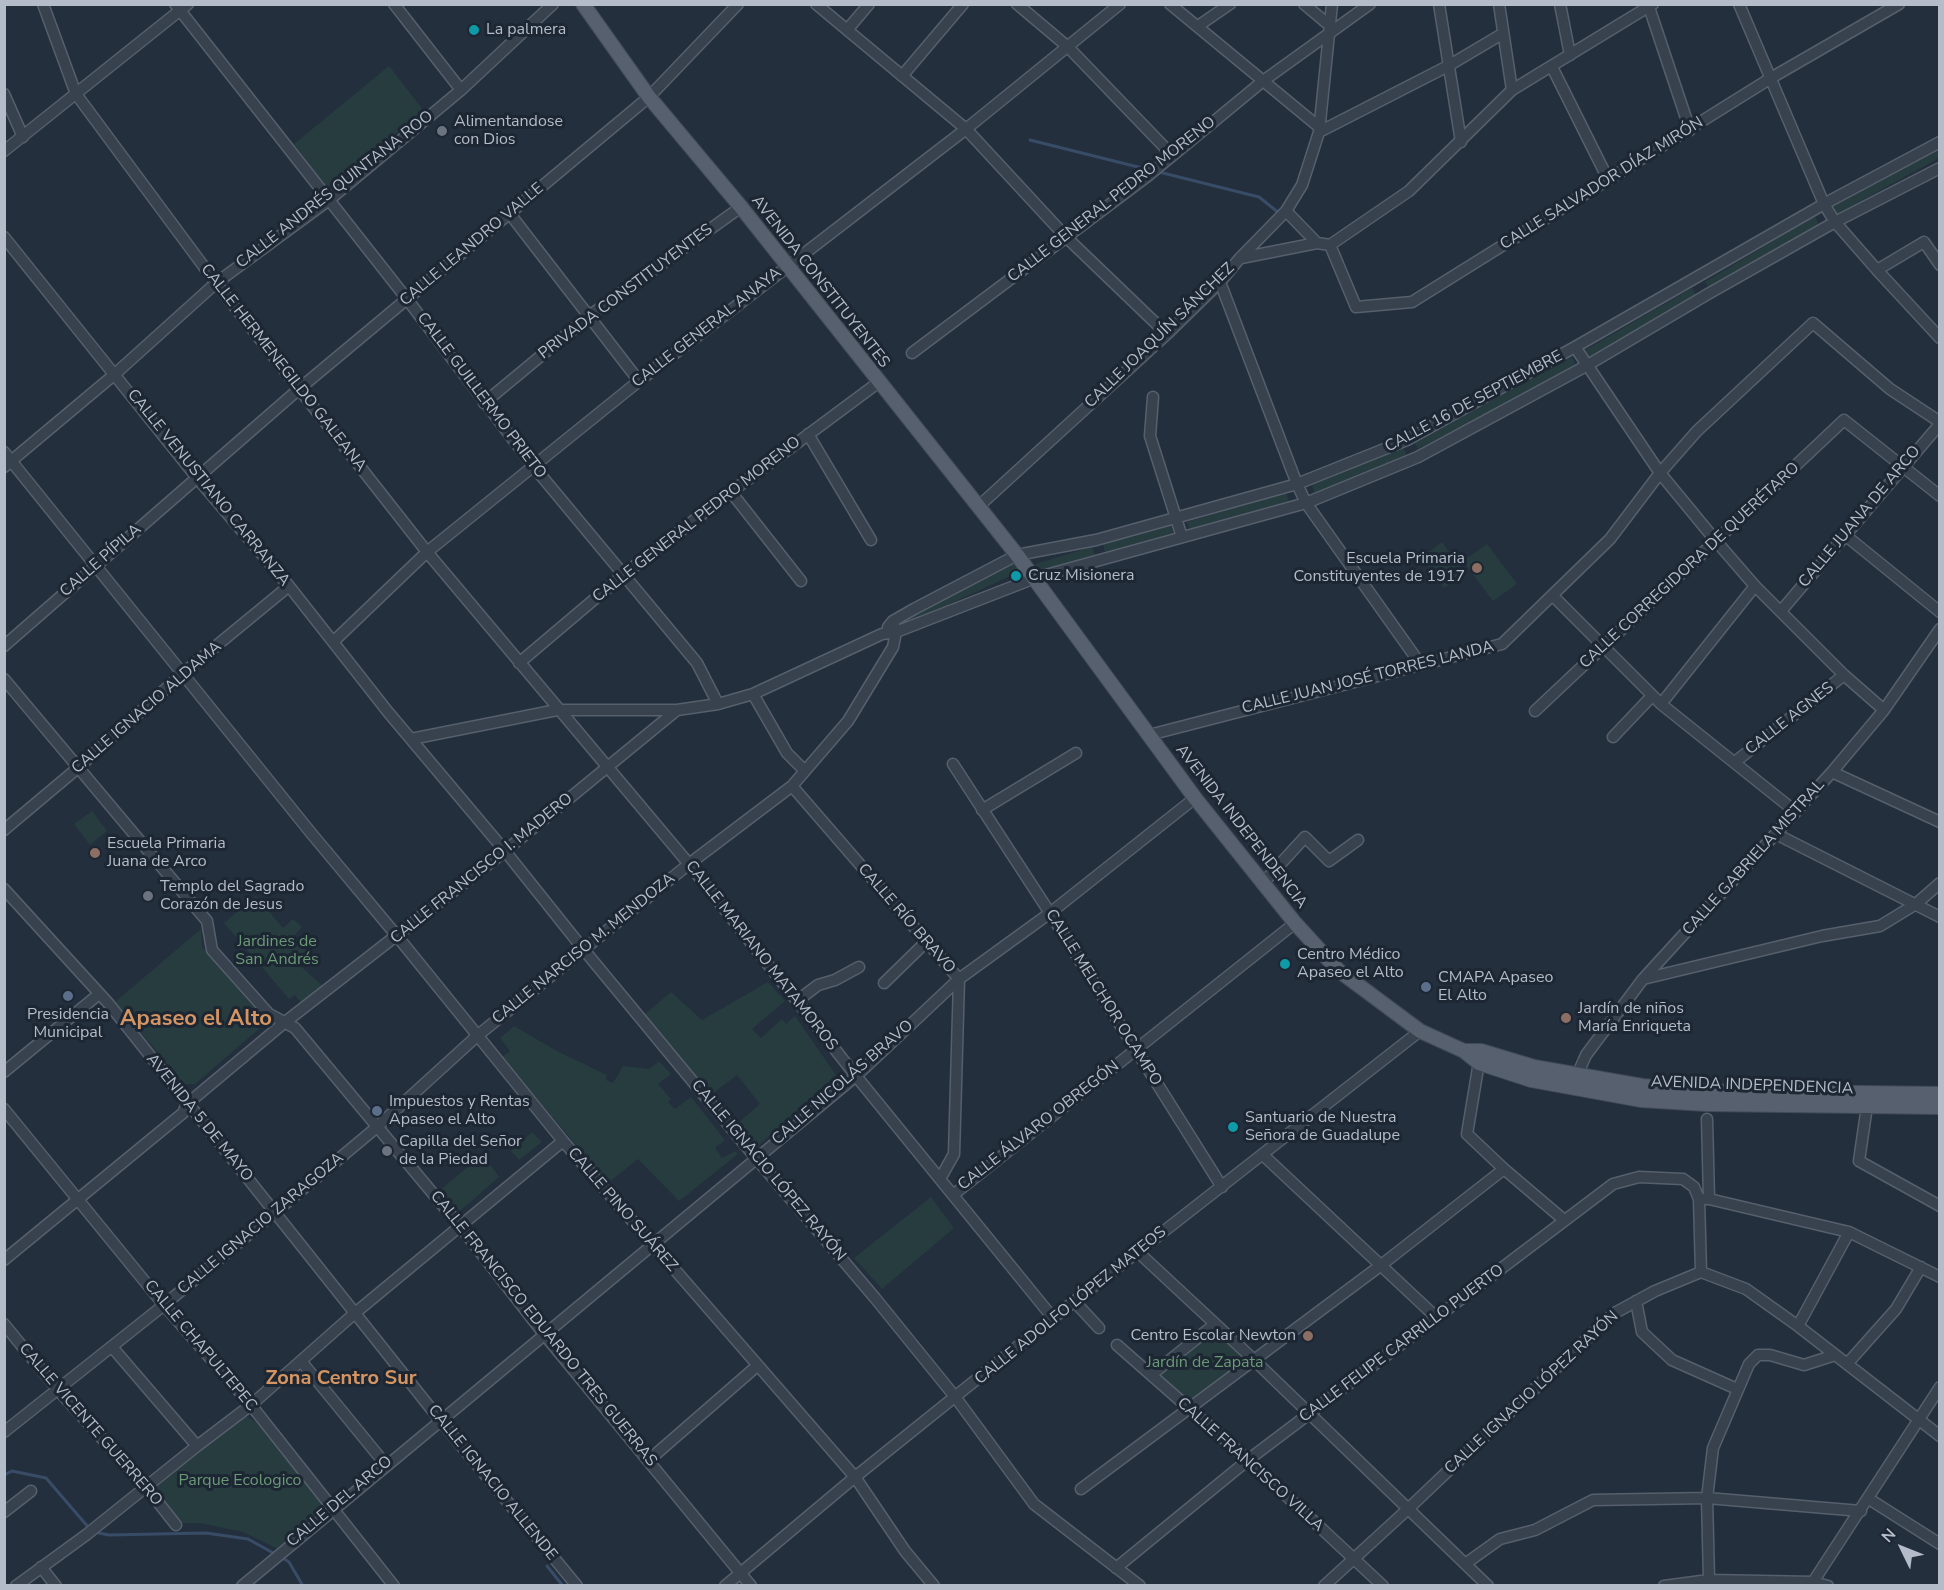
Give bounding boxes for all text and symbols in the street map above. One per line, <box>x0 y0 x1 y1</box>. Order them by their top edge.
place label: La palmera <box>486 20 566 40</box>
marker: La palmera <box>467 23 481 37</box>
street label: CALLE ANDRÉS QUINTANA ROO <box>233 107 437 273</box>
place label: Alimentandose con Dios <box>454 112 563 150</box>
street label: CALLE GENERAL PEDRO MORENO <box>1004 113 1220 287</box>
street label: CALLE SALVADOR DÍAZ MIRÓN <box>1497 113 1707 255</box>
marker: Alimentandose con Dios <box>435 124 449 138</box>
street label: CALLE LEANDRO VALLE <box>396 179 548 311</box>
street label: AVENIDA CONSTITUYENTES <box>747 192 893 372</box>
street label: PRIVADA CONSTITUYENTES <box>535 220 717 364</box>
street label: CALLE JOAQUÍN SÁNCHEZ <box>1081 259 1239 413</box>
street label: CALLE HERMENEGILDO GALEANA <box>196 260 370 476</box>
street label: CALLE GENERAL ANAYA <box>628 264 786 392</box>
street label: CALLE GUILLERMO PRIETO <box>412 309 550 483</box>
street label: CALLE 16 DE SEPTIEMBRE <box>1382 347 1566 457</box>
street label: CALLE VENUSTIANO CARRANZA <box>123 386 293 590</box>
street label: CALLE GENERAL PEDRO MORENO <box>589 433 805 607</box>
street label: CALLE JUANA DE ARCO <box>1795 442 1925 592</box>
street label: CALLE CORREGIDORA DE QUERÉTARO <box>1576 459 1804 673</box>
street label: CALLE PÍPILA <box>56 520 146 602</box>
place label: Escuela Primaria Constituyentes de 1917 <box>1293 549 1465 587</box>
marker: Escuela Primaria Constituyentes de 1917 <box>1470 561 1484 575</box>
place label: Cruz Misionera <box>1028 566 1134 586</box>
marker: Cruz Misionera <box>1009 569 1023 583</box>
street label: CALLE JUAN JOSÉ TORRES LANDA <box>1240 637 1496 719</box>
street label: CALLE IGNACIO ALDAMA <box>68 638 226 778</box>
street label: CALLE AGNES <box>1742 679 1838 759</box>
street label: AVENIDA INDEPENDENCIA <box>1171 741 1311 913</box>
street label: CALLE GABRIELA MISTRAL <box>1679 776 1829 940</box>
street label: CALLE FRANCISCO I. MADERO <box>387 790 577 948</box>
place label: Escuela Primaria Juana de Arco <box>107 834 226 872</box>
marker: Escuela Primaria Juana de Arco <box>88 846 102 860</box>
street label: CALLE MARIANO MATAMOROS <box>681 857 841 1055</box>
street label: CALLE RÍO BRAVO <box>853 860 959 978</box>
street label: CALLE NARCISO M. MENDOZA <box>489 869 679 1029</box>
place label: Templo del Sagrado Corazón de Jesus <box>160 877 304 915</box>
marker: Templo del Sagrado Corazón de Jesus <box>141 889 155 903</box>
street label: CALLE MELCHOR OCAMPO <box>1041 906 1165 1090</box>
park label: Jardines de San Andrés <box>235 932 319 970</box>
place label: Centro Médico Apaseo el Alto <box>1297 945 1404 983</box>
marker: Centro Médico Apaseo el Alto <box>1278 957 1292 971</box>
place label: CMAPA Apaseo El Alto <box>1438 968 1553 1006</box>
marker: CMAPA Apaseo El Alto <box>1419 980 1433 994</box>
marker: Presidencia Municipal <box>61 989 75 1003</box>
place label: Jardín de niños María Enriqueta <box>1578 999 1691 1037</box>
place label: Presidencia Municipal <box>27 1005 109 1043</box>
district label: Apaseo el Alto <box>120 1007 272 1033</box>
marker: Jardín de niños María Enriqueta <box>1559 1011 1573 1025</box>
street label: CALLE NICOLÁS BRAVO <box>769 1017 917 1149</box>
street label: AVENIDA 5 DE MAYO <box>142 1050 256 1186</box>
street label: CALLE ÁLVARO OBREGÓN <box>955 1057 1123 1195</box>
street label: AVENIDA INDEPENDENCIA <box>1650 1073 1854 1099</box>
street label: CALLE IGNACIO LÓPEZ RAYÓN <box>687 1076 849 1266</box>
place label: Impuestos y Rentas Apaseo el Alto <box>389 1092 530 1130</box>
marker: Impuestos y Rentas Apaseo el Alto <box>370 1104 384 1118</box>
place label: Santuario de Nuestra Señora de Guadalupe <box>1245 1108 1400 1146</box>
marker: Santuario de Nuestra Señora de Guadalupe <box>1226 1120 1240 1134</box>
place label: Capilla del Señor de la Piedad <box>399 1132 522 1170</box>
marker: Capilla del Señor de la Piedad <box>380 1144 394 1158</box>
street label: CALLE PINO SUÁREZ <box>563 1144 681 1276</box>
street label: CALLE IGNACIO ZARAGOZA <box>174 1149 348 1299</box>
street label: CALLE FRANCISCO EDUARDO TRES GUERRAS <box>426 1187 660 1471</box>
street label: CALLE ADOLFO LÓPEZ MATEOS <box>971 1223 1171 1389</box>
street label: CALLE FELIPE CARRILLO PUERTO <box>1296 1261 1508 1427</box>
street label: CALLE CHAPULTEPEC <box>140 1277 260 1415</box>
street label: CALLE IGNACIO LÓPEZ RAYÓN <box>1441 1307 1623 1479</box>
place label: Centro Escolar Newton <box>1130 1326 1296 1346</box>
marker: Centro Escolar Newton <box>1301 1329 1315 1343</box>
street label: CALLE VICENTE GUERRERO <box>14 1340 166 1510</box>
park label: Jardín de Zapata <box>1146 1353 1264 1373</box>
district label: Zona Centro Sur <box>265 1367 417 1391</box>
street label: CALLE FRANCISCO VILLA <box>1173 1394 1327 1536</box>
street label: CALLE IGNACIO ALLENDE <box>423 1401 561 1565</box>
street label: CALLE DEL ARCO <box>283 1452 397 1552</box>
park label: Parque Ecologico <box>179 1471 301 1491</box>
north arrow <box>1872 1518 1932 1578</box>
text: N <box>1877 1524 1901 1548</box>

